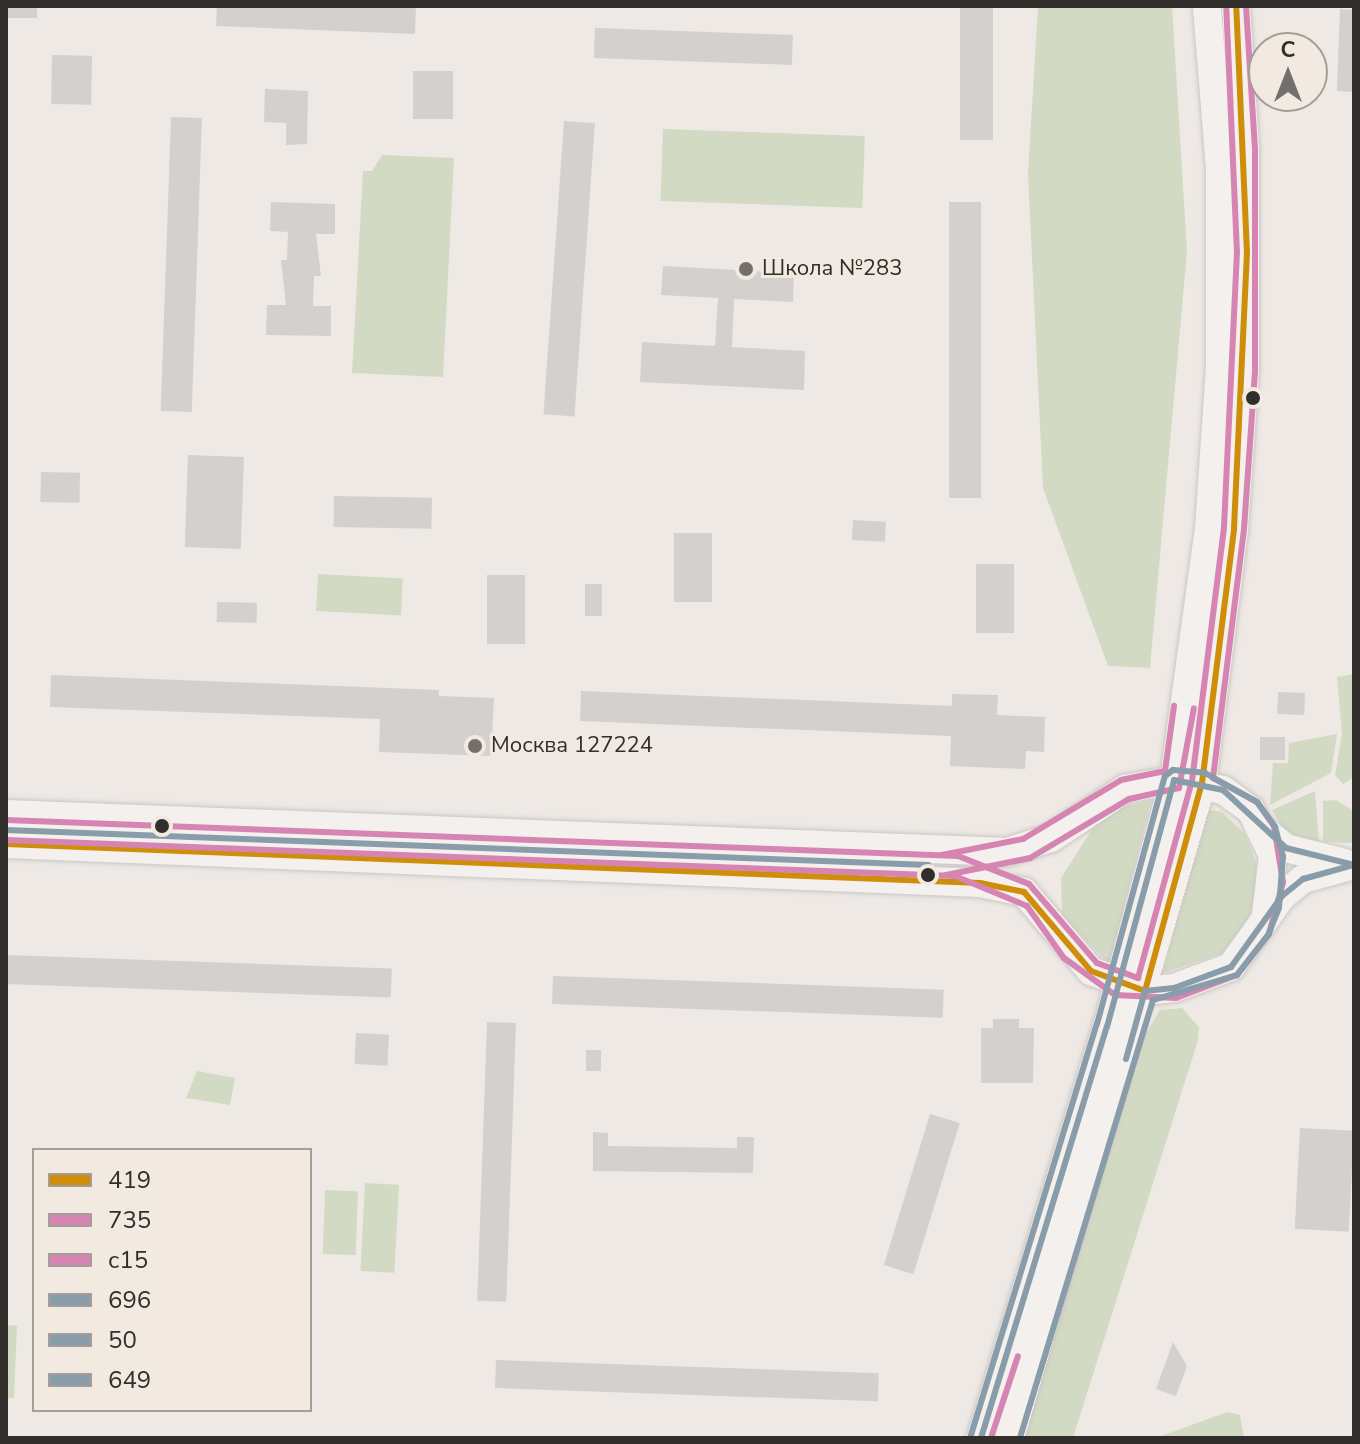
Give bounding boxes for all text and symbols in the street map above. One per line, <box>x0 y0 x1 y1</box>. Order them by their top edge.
north arrow <box>1248 32 1328 112</box>
text: С <box>1281 35 1295 65</box>
place label: Школа №283 <box>762 256 902 282</box>
marker: Школа №283 <box>737 260 755 278</box>
unlabelled marker <box>1245 390 1261 406</box>
place label: Москва 127224 <box>491 733 653 759</box>
marker: Москва 127224 <box>466 737 484 755</box>
unlabelled marker <box>154 818 170 834</box>
unlabelled marker <box>920 867 936 883</box>
legend <box>32 1148 312 1412</box>
text: 419 <box>108 1164 151 1196</box>
text: 735 <box>108 1204 151 1236</box>
text: с15 <box>108 1244 148 1276</box>
text: 696 <box>108 1284 151 1316</box>
text: 50 <box>108 1324 137 1356</box>
text: 649 <box>108 1364 151 1396</box>

